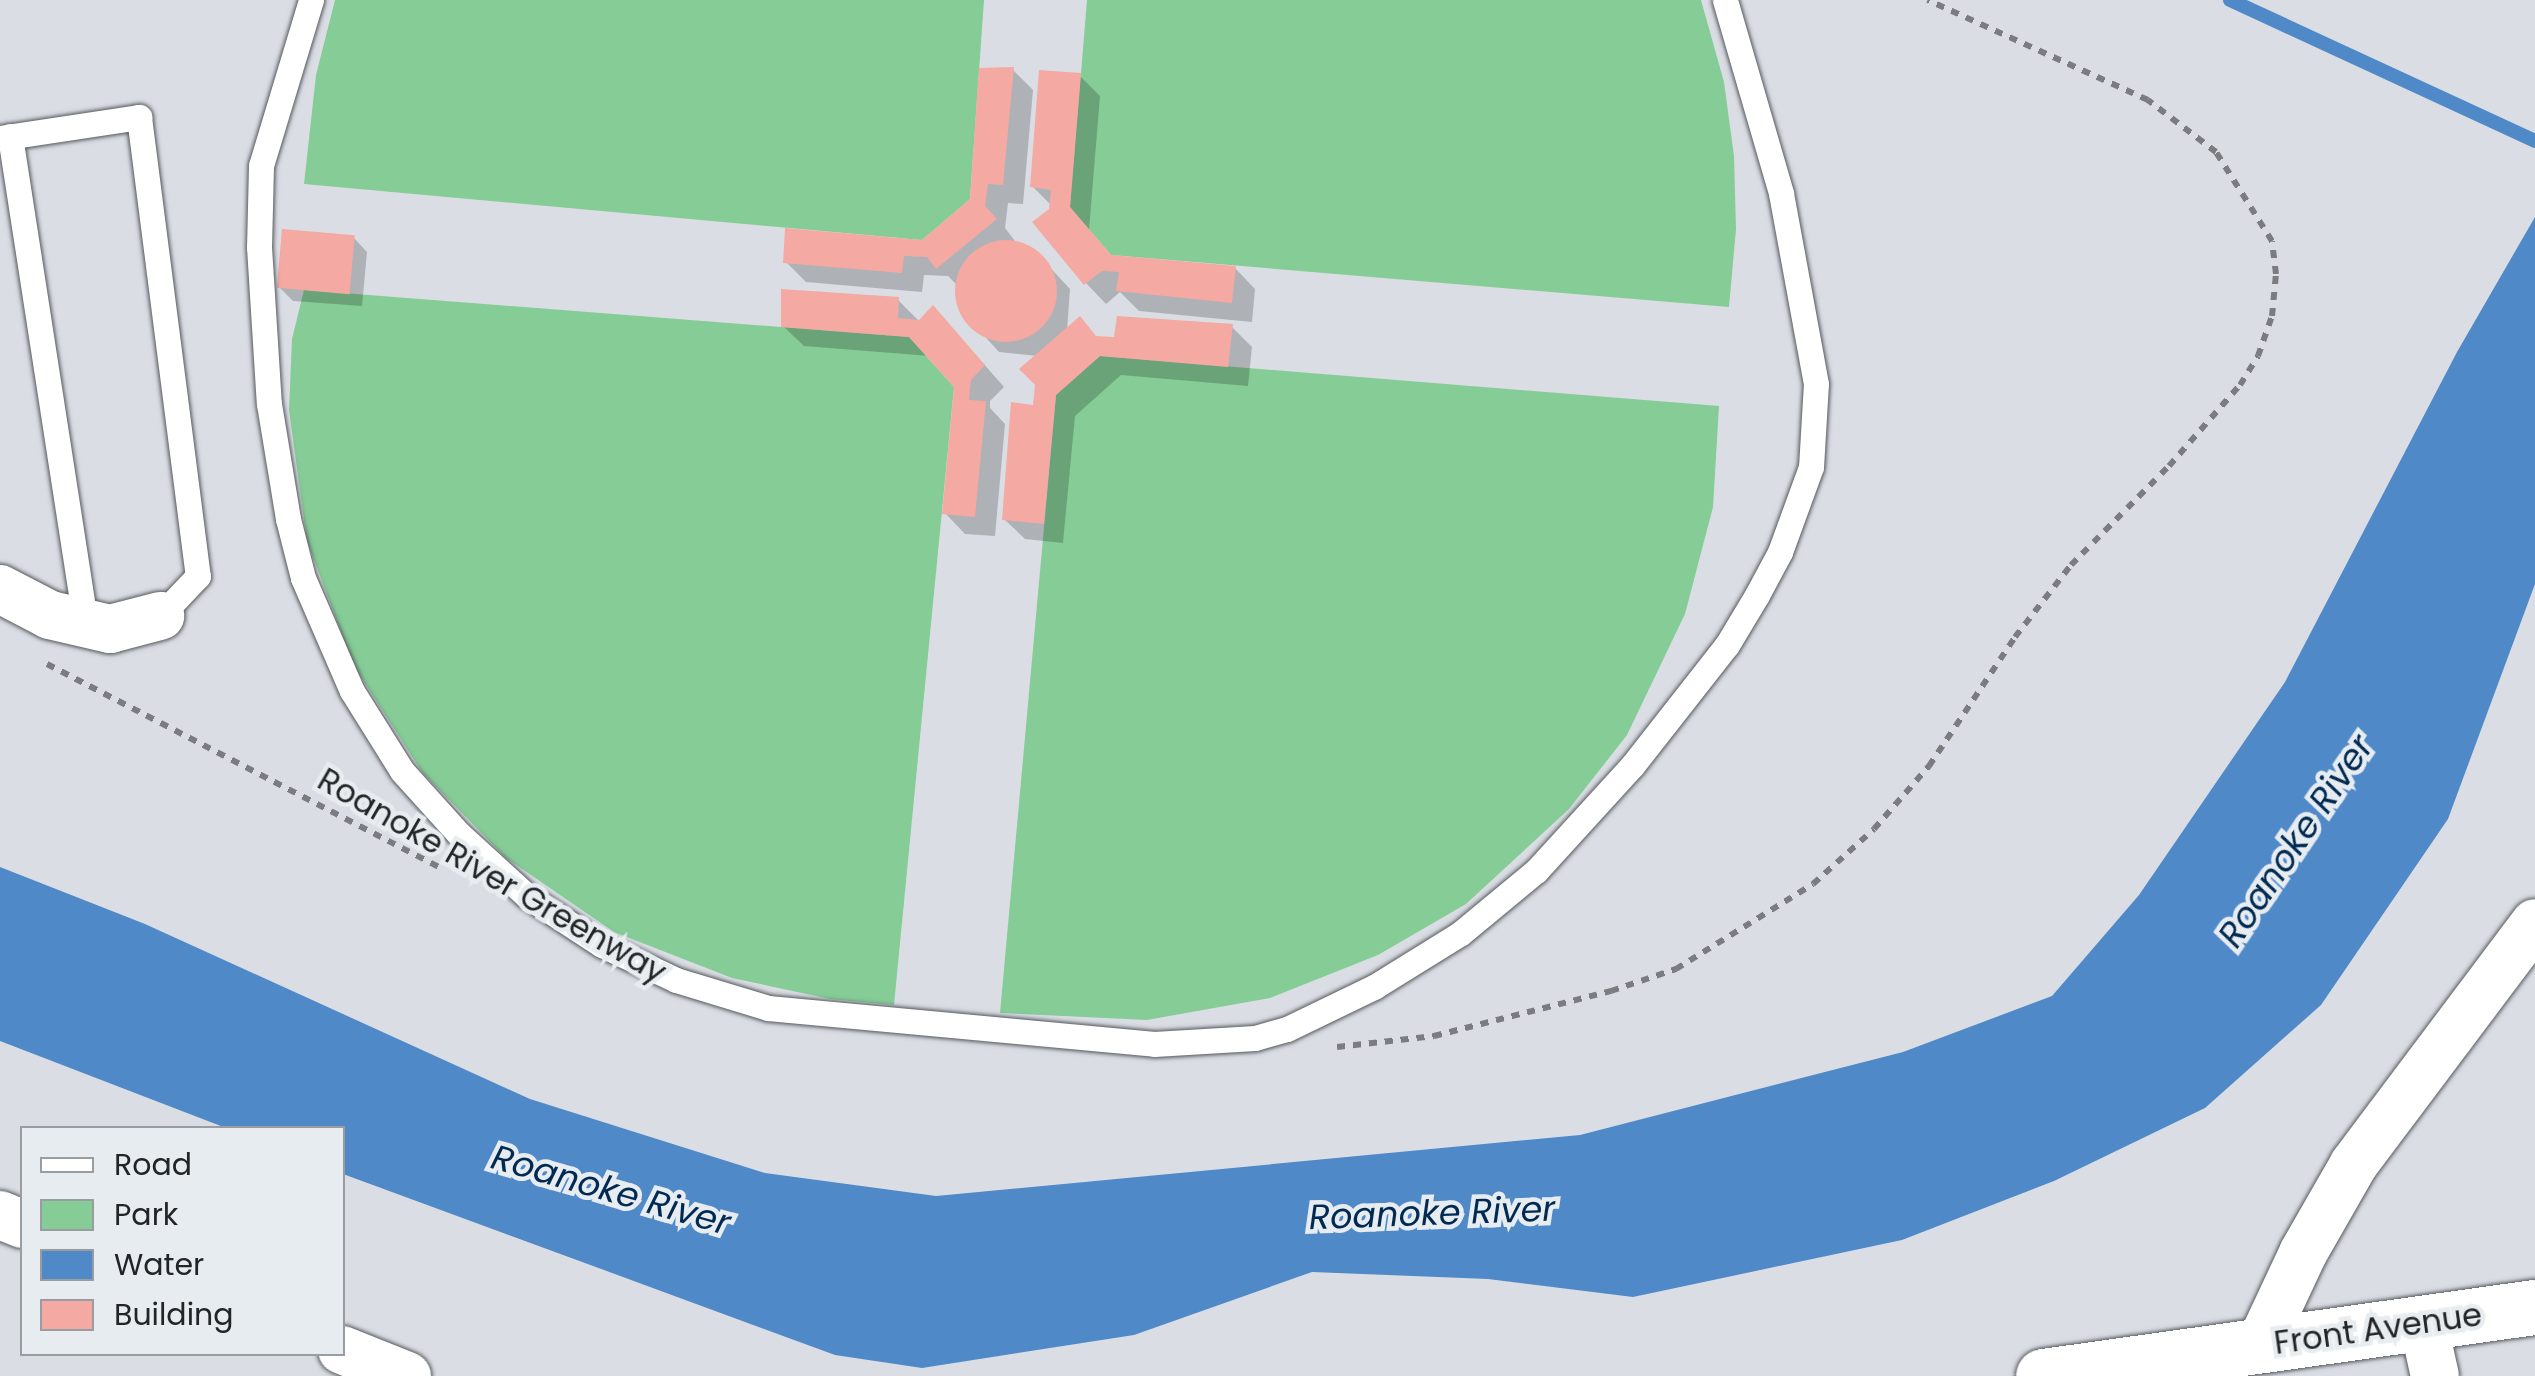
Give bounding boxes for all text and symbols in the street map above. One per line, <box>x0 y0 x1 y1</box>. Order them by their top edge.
water label: Roanoke River <box>2210 727 2382 955</box>
street label: Roanoke River Greenway <box>311 760 673 992</box>
legend <box>20 1126 345 1356</box>
water label: Roanoke River <box>487 1136 735 1244</box>
text: Road <box>114 1143 192 1186</box>
water label: Roanoke River <box>1308 1188 1556 1238</box>
text: Park <box>114 1193 178 1236</box>
text: Water <box>114 1243 204 1286</box>
text: Building <box>114 1293 234 1336</box>
street label: Front Avenue <box>2272 1295 2484 1363</box>

